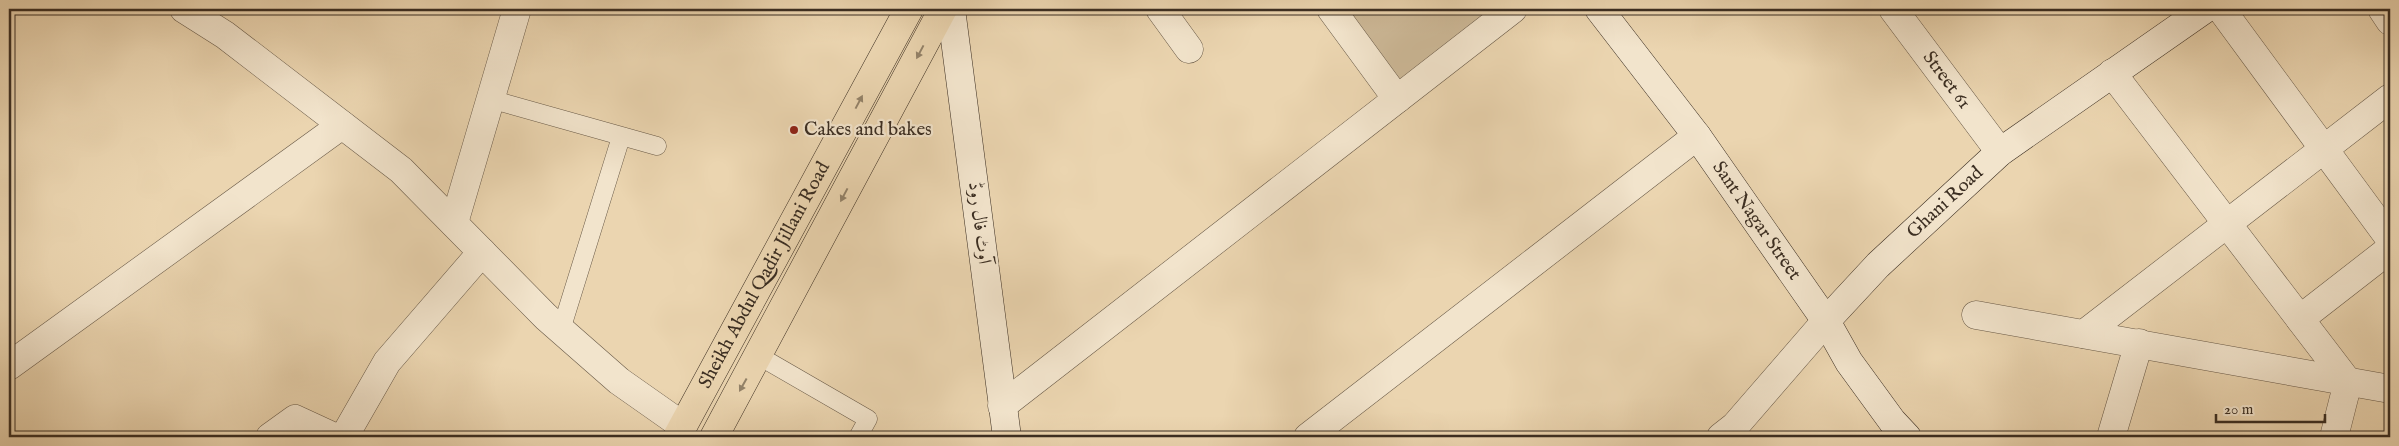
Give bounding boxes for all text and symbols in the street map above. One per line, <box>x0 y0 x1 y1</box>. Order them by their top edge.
one-way arrow <box>916 45 925 59</box>
street label: Street 61 <box>1917 46 1976 114</box>
one-way arrow <box>854 95 863 109</box>
place label: Cakes and bakes <box>804 118 932 142</box>
marker: Cakes and bakes <box>788 124 800 136</box>
street label: Sheikh Abdul Qadir Jillani Road <box>694 157 836 393</box>
street label: Sant Nagar Street <box>1706 157 1806 286</box>
street label: Ghani Road <box>1902 161 1989 244</box>
street label: آوٹ فال روڈ <box>962 180 996 267</box>
one-way arrow <box>840 188 848 203</box>
one-way arrow <box>739 378 747 392</box>
scale bar <box>2216 391 2325 423</box>
text: 20 m <box>2224 400 2254 419</box>

